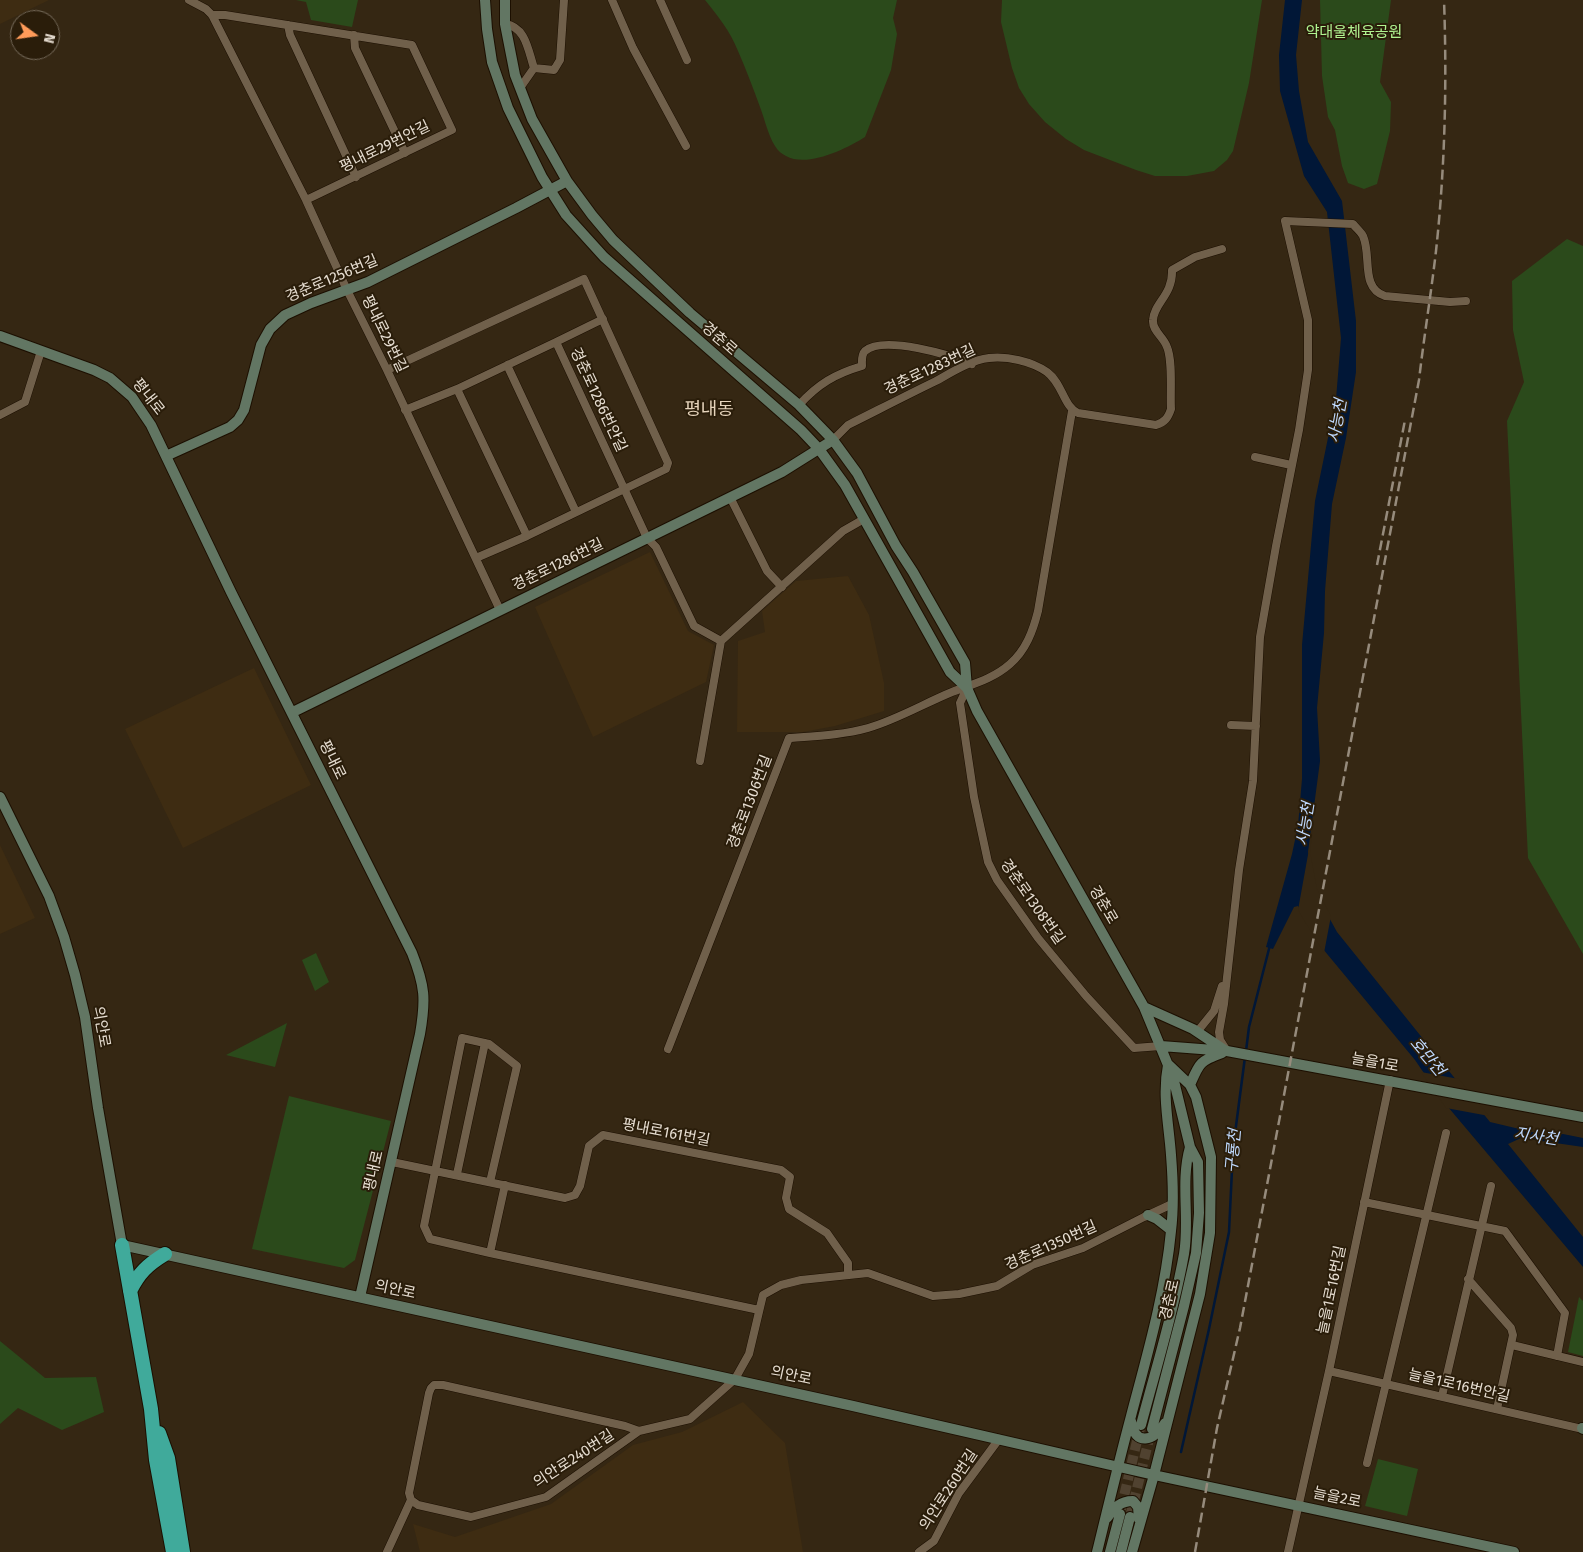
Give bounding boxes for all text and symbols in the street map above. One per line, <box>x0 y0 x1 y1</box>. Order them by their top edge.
north arrow <box>10 10 60 60</box>
park label: 약대울체육공원 <box>1306 24 1402 42</box>
text: N <box>40 32 58 45</box>
street label: 평내로29번안길 <box>337 117 433 177</box>
street label: 경춘로1256번길 <box>283 251 381 307</box>
street label: 평내로29번길 <box>357 292 411 376</box>
street label: 경춘로 <box>697 319 741 359</box>
street label: 경춘로1283번길 <box>881 341 979 399</box>
street label: 경춘로1286번안길 <box>566 345 630 455</box>
street label: 평내로 <box>128 375 168 419</box>
water label: 사능천 <box>1325 398 1351 444</box>
district label: 평내동 <box>684 399 734 421</box>
street label: 경춘로1286번길 <box>509 535 607 595</box>
street label: 평내로 <box>315 737 349 783</box>
street label: 경춘로1306번길 <box>724 752 776 852</box>
water label: 사능천 <box>1293 801 1319 847</box>
street label: 경춘로1308번길 <box>996 856 1068 948</box>
street label: 경춘로 <box>1085 883 1121 927</box>
street label: 의안로 <box>89 1005 113 1049</box>
water label: 호만천 <box>1405 1034 1449 1080</box>
street label: 늘을1로 <box>1350 1050 1400 1076</box>
street label: 평내로161번길 <box>620 1116 712 1150</box>
water label: 지사천 <box>1513 1124 1559 1150</box>
water label: 구룡천 <box>1223 1128 1245 1174</box>
street label: 평내로 <box>361 1149 387 1193</box>
street label: 경춘로1350번길 <box>1002 1218 1100 1274</box>
street label: 늘을1로16번길 <box>1314 1244 1350 1336</box>
street label: 의안로 <box>373 1277 417 1303</box>
street label: 경춘로 <box>1157 1278 1183 1322</box>
street label: 의안로 <box>769 1363 813 1389</box>
street label: 늘을1로16번안길 <box>1406 1366 1512 1406</box>
street label: 의안로240번길 <box>530 1426 618 1492</box>
street label: 의안로260번길 <box>916 1446 982 1534</box>
street label: 늘을2로 <box>1311 1484 1363 1512</box>

